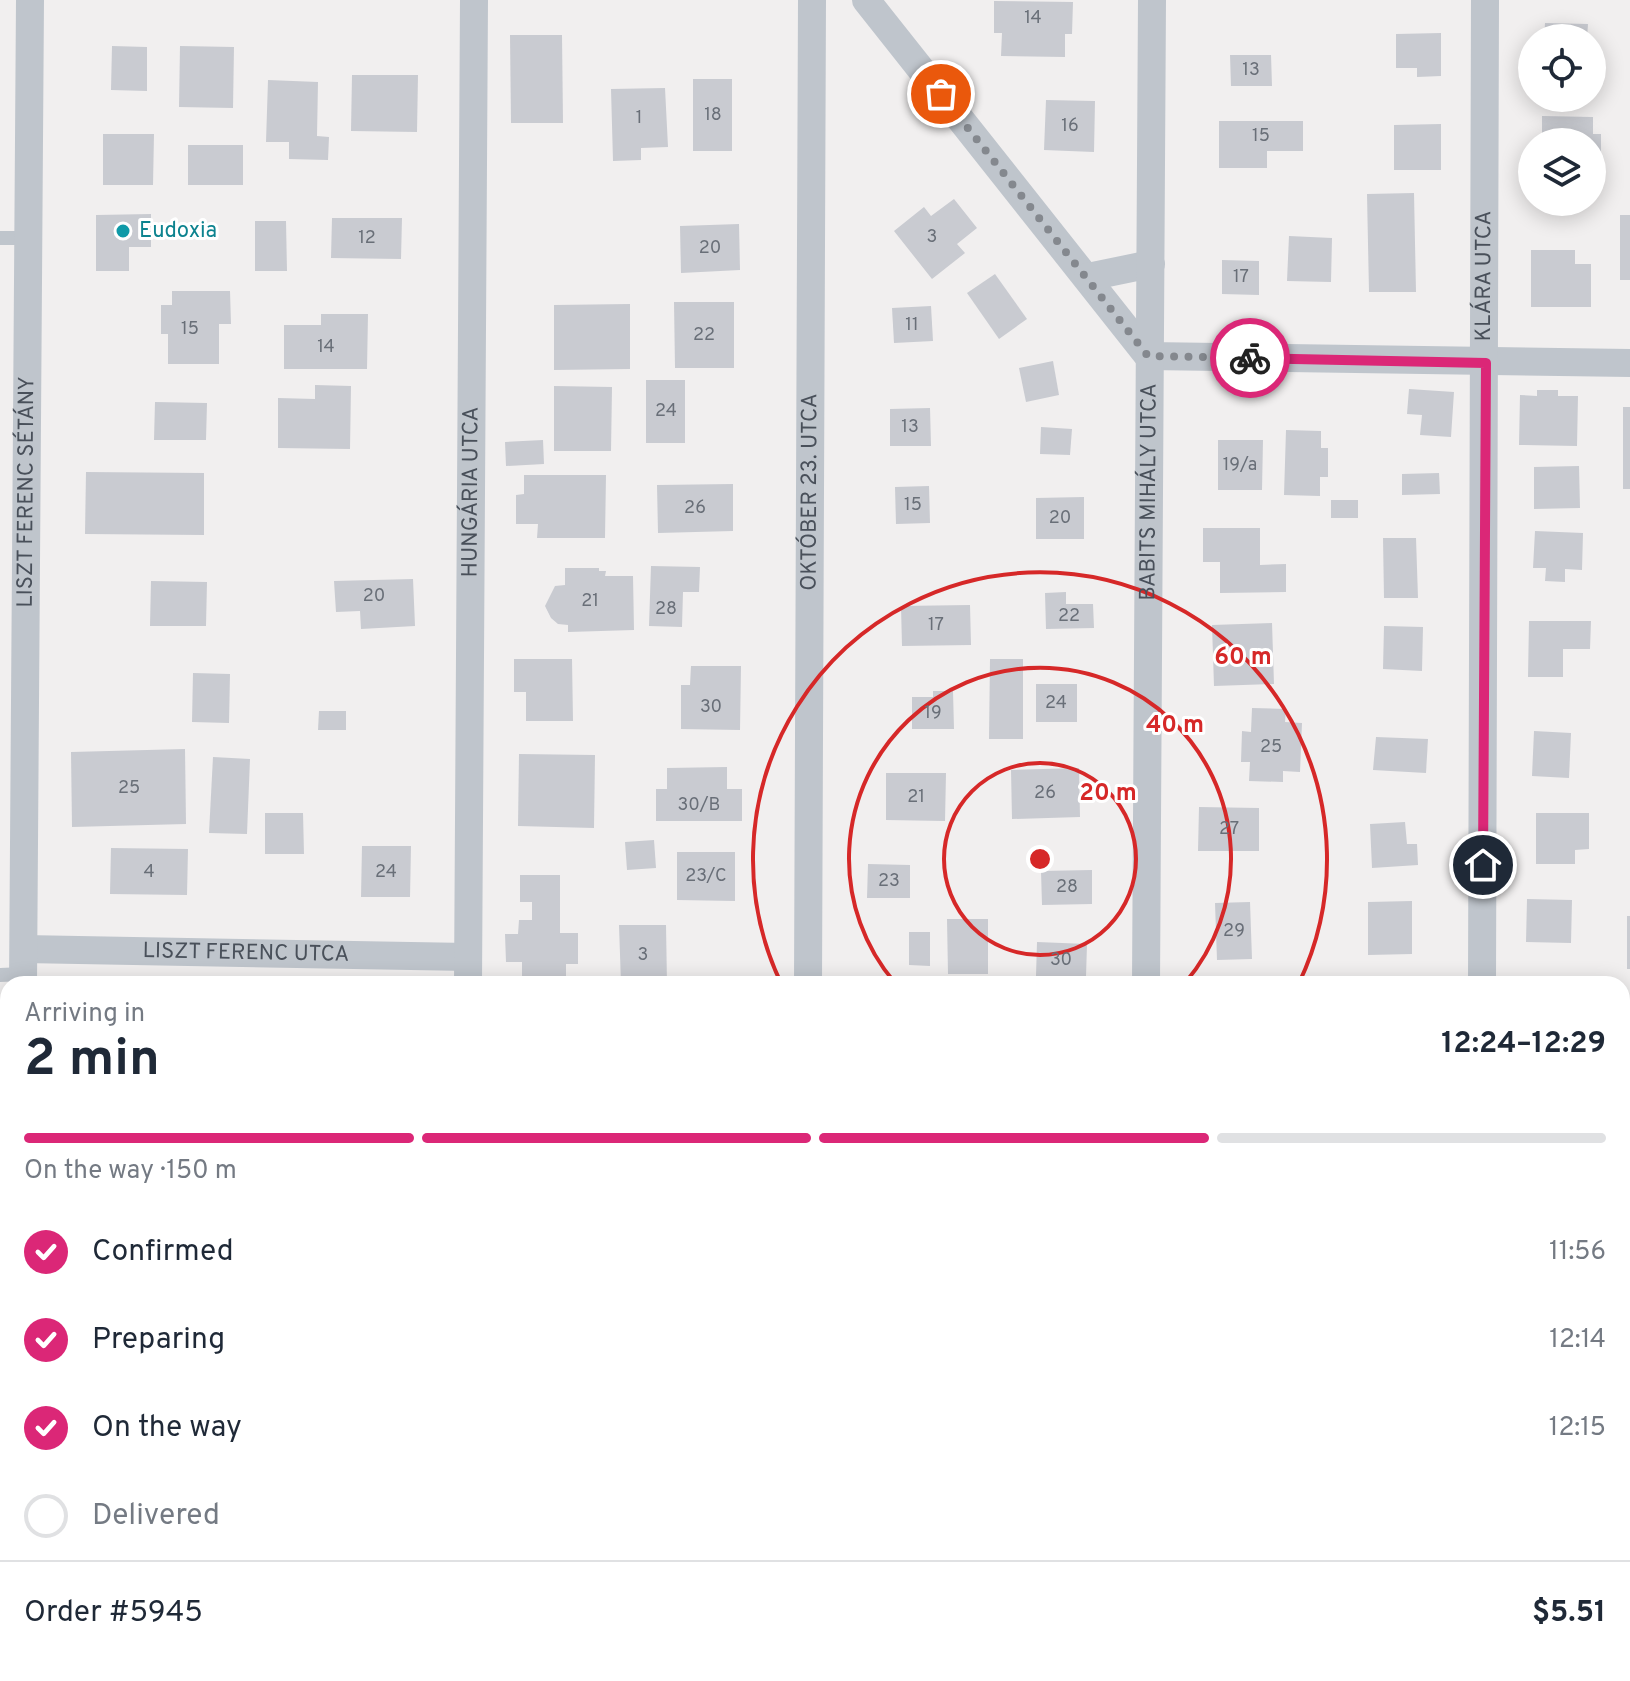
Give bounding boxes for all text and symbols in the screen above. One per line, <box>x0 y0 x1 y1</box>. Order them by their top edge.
house number: 14 <box>1024 7 1042 30</box>
map controls <box>1518 24 1606 216</box>
button: locate <box>1518 24 1606 112</box>
house number: 13 <box>1242 59 1260 82</box>
pin <box>907 60 975 128</box>
icon: bag <box>919 72 963 116</box>
house number: 18 <box>704 104 722 127</box>
house number: 1 <box>636 107 642 130</box>
house number: 16 <box>1061 115 1079 138</box>
house number: 15 <box>1252 125 1270 148</box>
button: layers <box>1518 128 1606 216</box>
street label: KLÁRA UTCA <box>1469 211 1498 341</box>
place label: Eudoxia <box>139 218 217 245</box>
marker: Eudoxia <box>114 222 132 240</box>
house number: 3 <box>927 226 937 249</box>
house number: 12 <box>358 227 376 250</box>
house number: 20 <box>699 237 721 260</box>
house number: 17 <box>1233 266 1249 289</box>
house number: 11 <box>905 314 919 337</box>
house number: 15 <box>181 318 199 341</box>
courier <box>1210 318 1290 398</box>
house number: 22 <box>693 324 715 347</box>
house number: 14 <box>317 336 335 359</box>
icon: bike <box>1228 336 1272 380</box>
street label: LISZT FERENC SÉTÁNY <box>11 376 41 608</box>
street label: BABITS MIHÁLY UTCA <box>1134 383 1163 601</box>
street label: OKTÓBER 23. UTCA <box>793 393 824 591</box>
house number: 24 <box>655 400 677 423</box>
street label: HUNGÁRIA UTCA <box>455 406 485 578</box>
house number: 13 <box>901 416 919 439</box>
house number: 19/a <box>1223 454 1257 477</box>
house number: 15 <box>904 494 922 517</box>
house number: 26 <box>684 497 706 520</box>
house number: 20 <box>1049 507 1071 530</box>
house number: 20 <box>363 585 385 608</box>
house number: 21 <box>581 590 599 613</box>
house number: 28 <box>655 598 677 621</box>
house number: 22 <box>1058 605 1080 628</box>
house number: 17 <box>928 614 944 637</box>
text: 60 m <box>1214 643 1272 673</box>
house number: 24 <box>1045 692 1067 715</box>
house number: 30 <box>700 696 722 719</box>
house number: 19 <box>924 702 942 725</box>
text: 40 m <box>1146 711 1204 741</box>
house number: 25 <box>1260 736 1282 759</box>
house number: 25 <box>118 777 140 800</box>
text: 20 m <box>1079 779 1137 809</box>
house number: 26 <box>1034 782 1056 805</box>
house number: 21 <box>907 786 925 809</box>
house number: 30/B <box>678 794 720 817</box>
house number: 27 <box>1219 818 1239 841</box>
pin <box>1449 831 1517 899</box>
icon: home <box>1461 843 1505 887</box>
centre of rings <box>1026 845 1054 873</box>
house number: 4 <box>143 861 155 884</box>
house number: 24 <box>375 861 397 884</box>
house number: 23/C <box>685 865 727 888</box>
house number: 23 <box>878 870 900 893</box>
house number: 28 <box>1056 876 1078 899</box>
house number: 29 <box>1223 920 1245 943</box>
street label: LISZT FERENC UTCA <box>142 938 350 968</box>
house number: 3 <box>638 944 648 967</box>
house number: 30 <box>1050 949 1072 972</box>
text: Arriving in <box>24 998 145 1031</box>
text: 12:24–12:29 <box>1441 1026 1606 1063</box>
text: 2 min <box>24 1028 160 1094</box>
text: On the way · 150 m <box>24 1155 237 1188</box>
icon: check <box>24 1230 68 1274</box>
text: Confirmed <box>92 1234 234 1271</box>
text: 11:56 <box>1549 1236 1606 1269</box>
icon: check <box>24 1318 68 1362</box>
text: Preparing <box>92 1322 225 1359</box>
text: 12:14 <box>1549 1324 1606 1357</box>
icon: check <box>24 1406 68 1450</box>
text: On the way <box>92 1410 242 1447</box>
text: 12:15 <box>1549 1412 1606 1445</box>
text: Delivered <box>92 1498 220 1535</box>
text: Order #5945 <box>24 1595 203 1632</box>
text: $5.51 <box>1532 1595 1606 1632</box>

